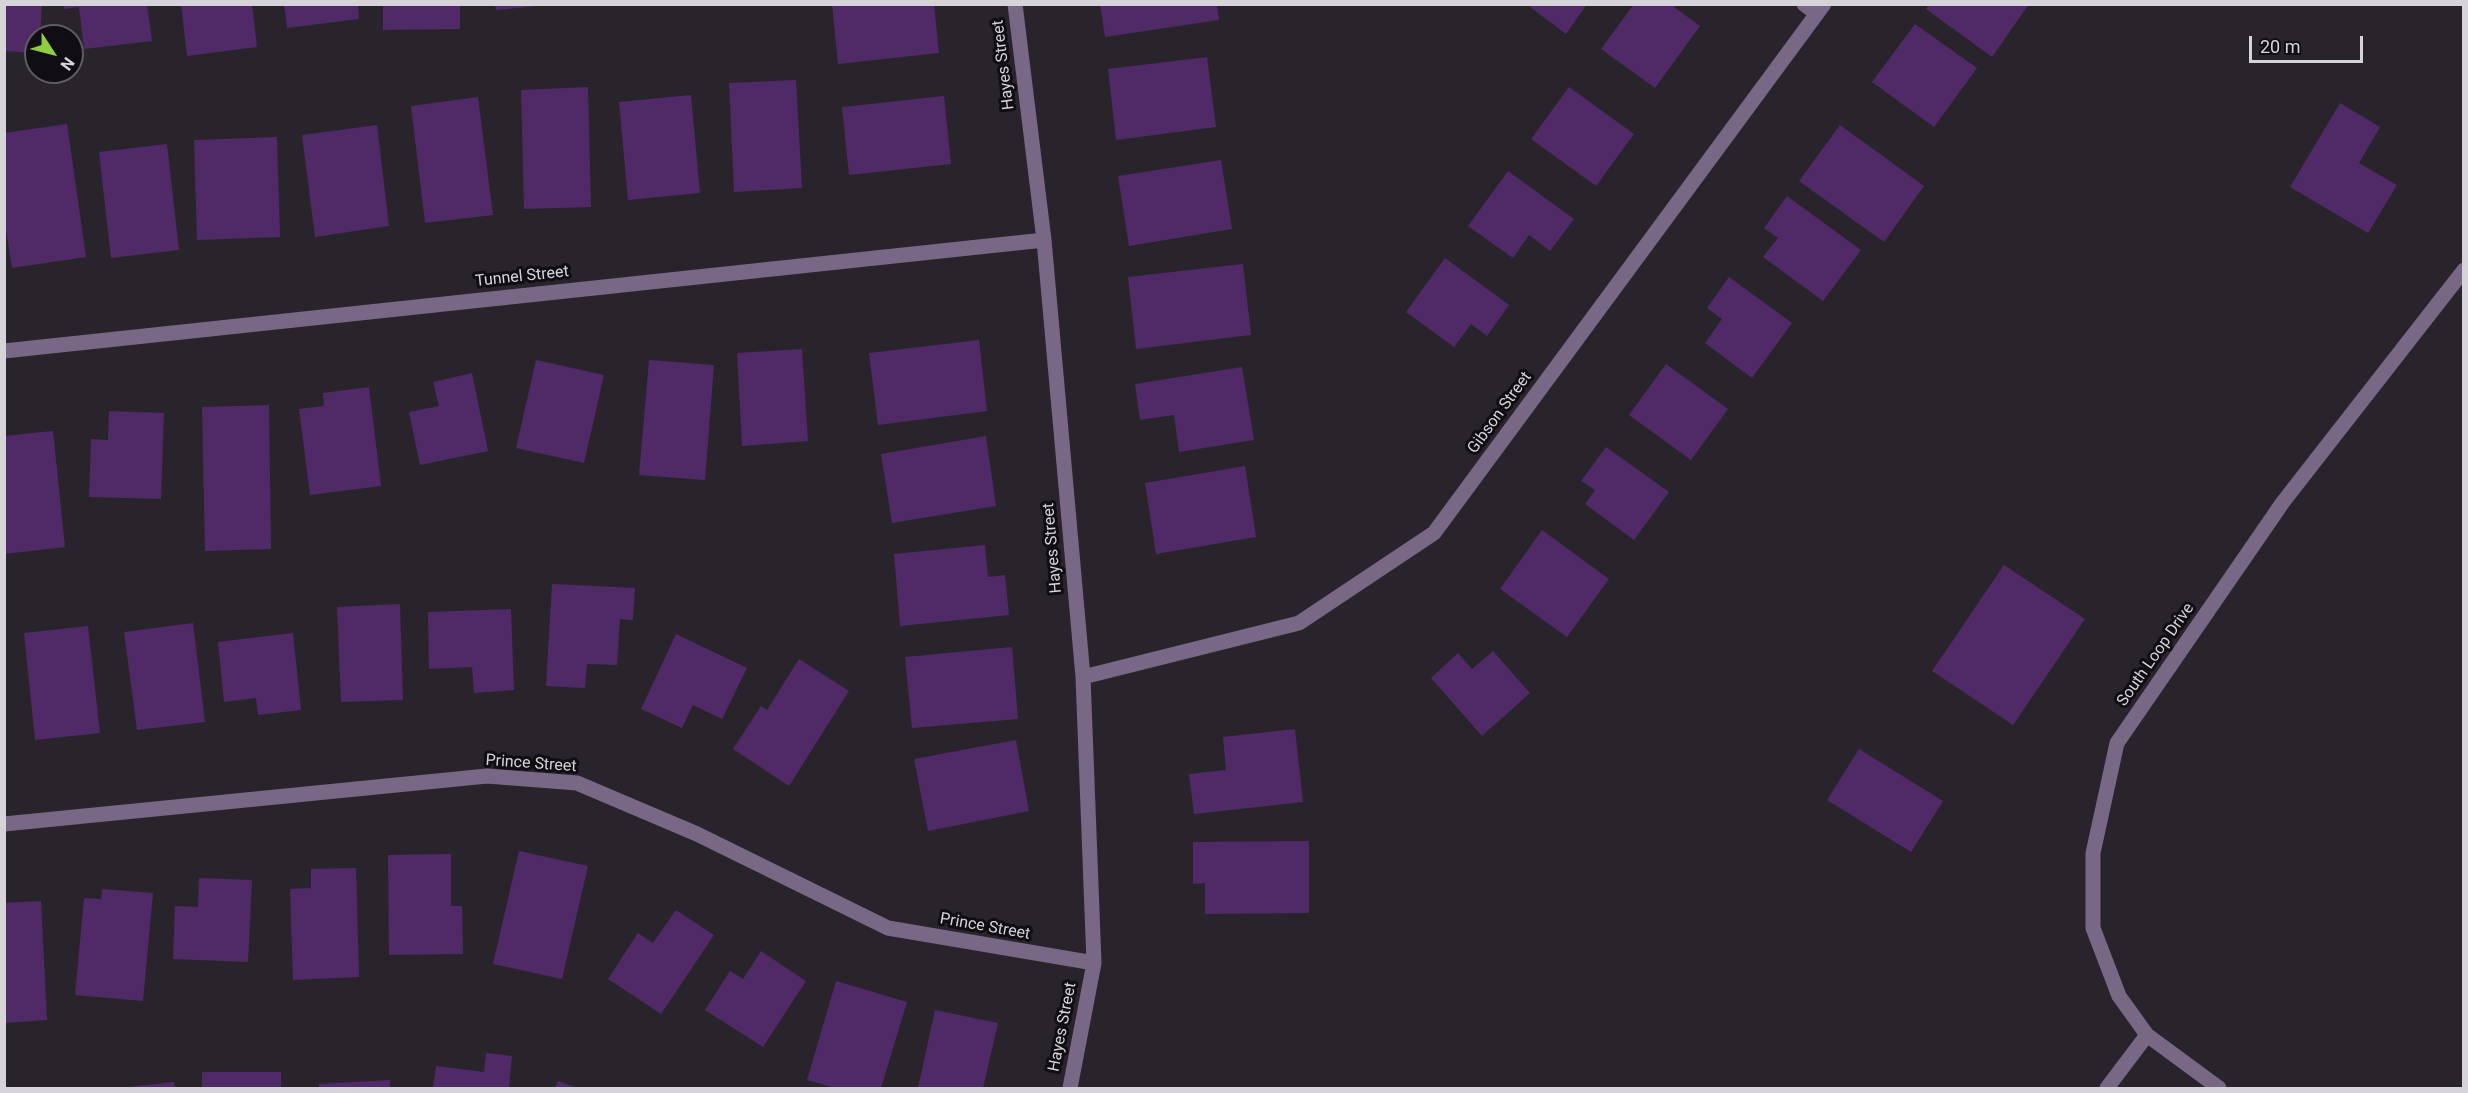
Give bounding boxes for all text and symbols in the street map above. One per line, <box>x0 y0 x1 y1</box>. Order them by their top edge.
street label: Hayes Street <box>989 19 1019 111</box>
north arrow <box>24 24 84 84</box>
scale bar <box>2252 24 2366 62</box>
text: 20 m <box>2260 36 2300 57</box>
text: N <box>56 54 78 74</box>
street label: Tunnel Street <box>474 263 570 291</box>
street label: Gibson Street <box>1464 368 1536 458</box>
street label: Hayes Street <box>1039 502 1067 594</box>
street label: South Loop Drive <box>2113 600 2199 710</box>
street label: Prince Street <box>485 751 577 777</box>
street label: Prince Street <box>938 910 1032 944</box>
street label: Hayes Street <box>1045 981 1081 1073</box>

